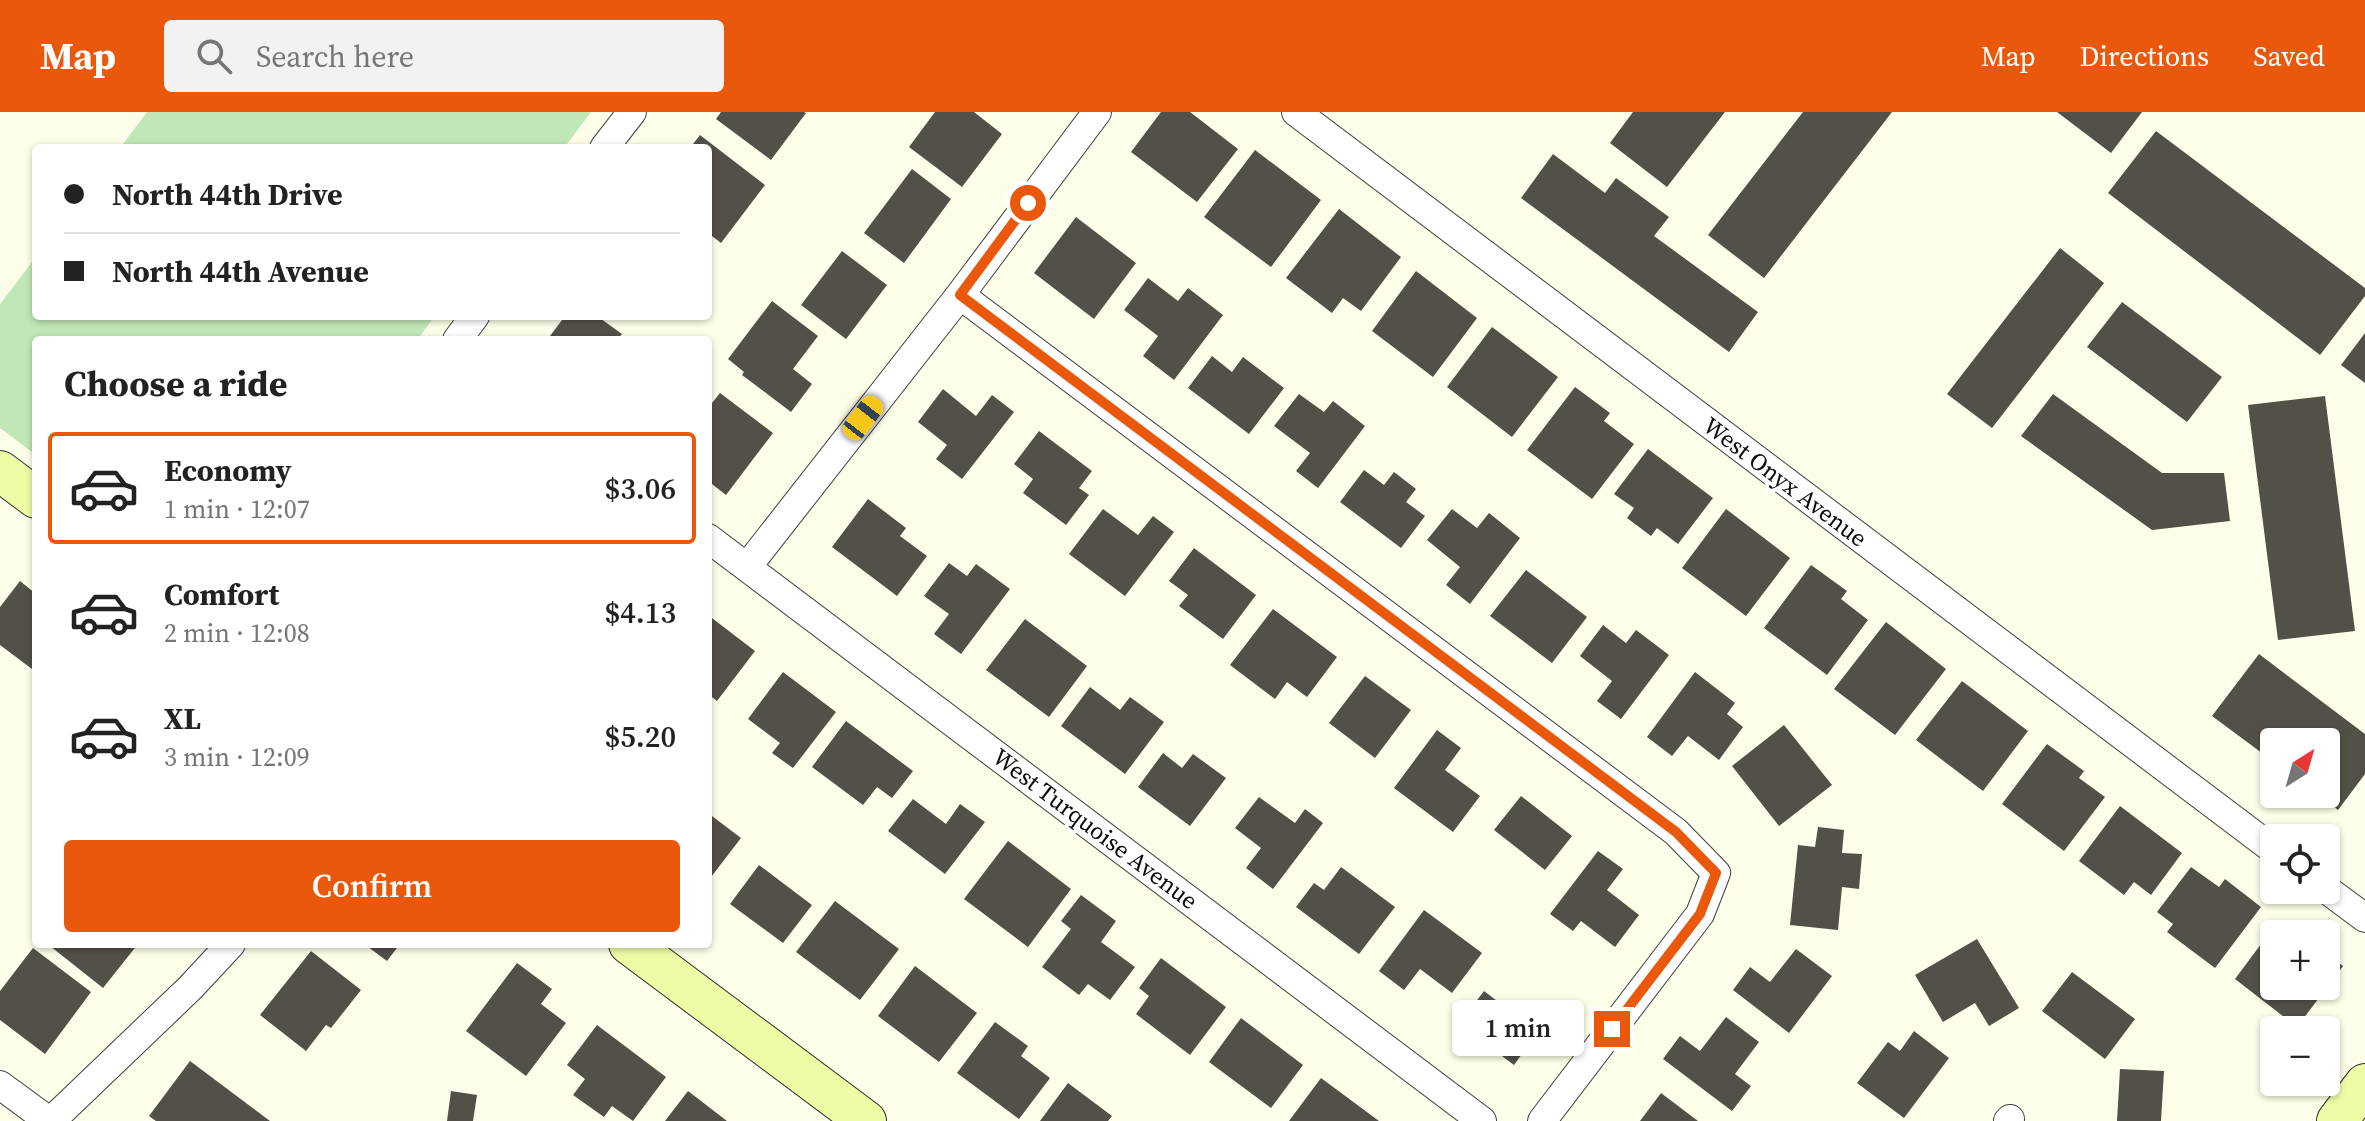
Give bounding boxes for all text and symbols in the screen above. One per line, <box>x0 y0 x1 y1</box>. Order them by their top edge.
search box <box>164 20 724 92</box>
text: Map <box>40 30 116 82</box>
icon: search <box>192 34 236 78</box>
text: Search here <box>256 36 414 77</box>
text: Map <box>1981 37 2036 75</box>
text: Directions <box>2080 37 2209 75</box>
text: Saved <box>2253 37 2325 75</box>
text: North 44th Drive <box>112 174 343 215</box>
route start <box>1010 185 1046 221</box>
text: North 44th Avenue <box>112 251 369 292</box>
text: Choose a ride <box>64 359 287 408</box>
car <box>839 392 887 444</box>
street label: West Onyx Avenue <box>1696 409 1874 554</box>
text: Economy <box>164 450 292 491</box>
icon: car <box>68 452 140 524</box>
text: $3.06 <box>605 468 676 509</box>
text: 1 min · 12:07 <box>164 491 310 527</box>
text: Comfort <box>164 574 279 615</box>
icon: car <box>68 576 140 648</box>
text: $4.13 <box>605 592 676 633</box>
text: 2 min · 12:08 <box>164 615 310 651</box>
text: XL <box>164 698 201 739</box>
icon: car <box>68 700 140 772</box>
text: $5.20 <box>605 716 676 757</box>
north arrow <box>2260 728 2340 808</box>
map controls <box>2260 728 2340 1096</box>
text: 3 min · 12:09 <box>164 739 310 775</box>
street label: West Turquoise Avenue <box>986 740 1205 917</box>
button: locate <box>2260 824 2340 904</box>
button: Confirm <box>64 840 680 932</box>
button: + <box>2260 920 2340 1000</box>
callout: 1 min <box>1452 1001 1584 1057</box>
text: 1 min <box>1485 1010 1551 1046</box>
route end <box>1594 1011 1630 1047</box>
button: − <box>2260 1016 2340 1096</box>

